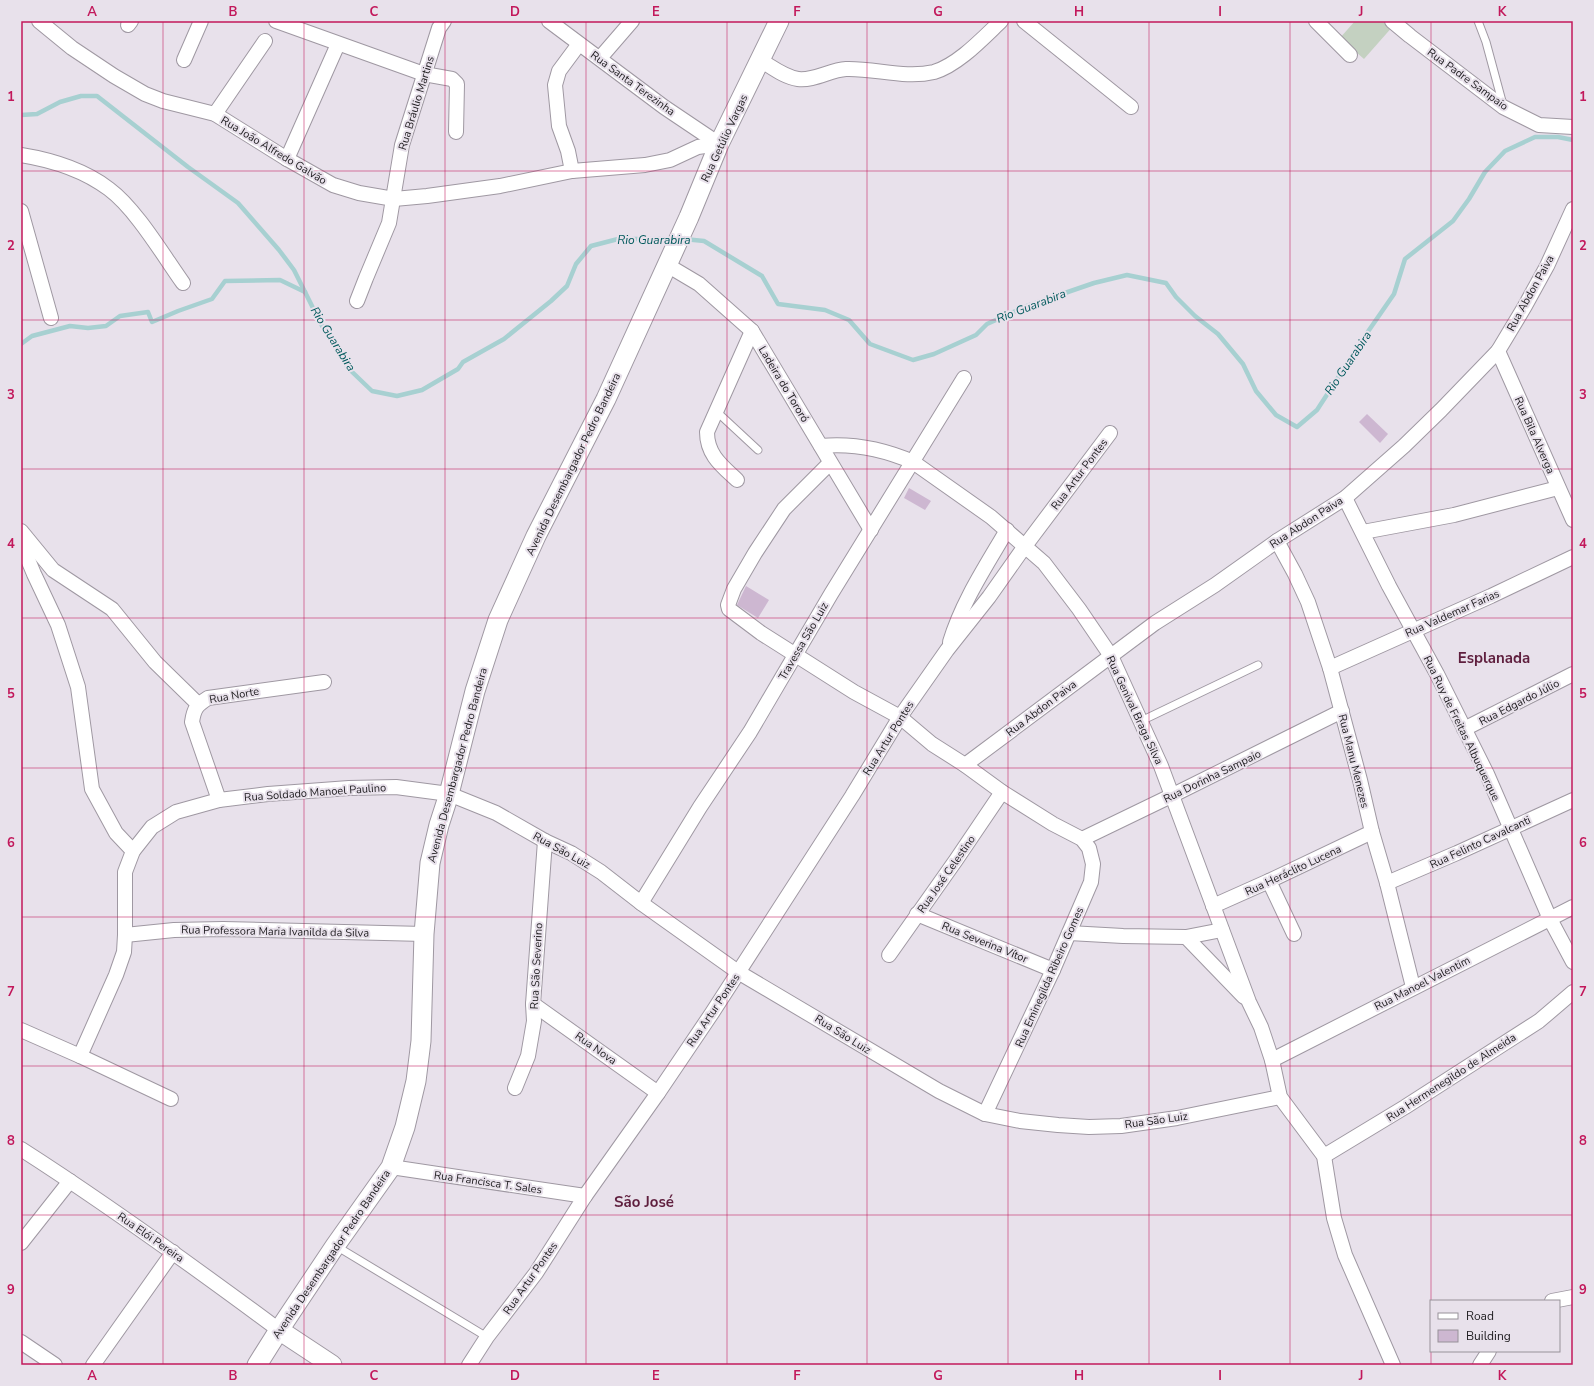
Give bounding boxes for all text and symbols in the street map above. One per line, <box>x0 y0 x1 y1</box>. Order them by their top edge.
text: A <box>87 3 97 21</box>
text: B <box>229 3 238 21</box>
text: C <box>370 3 379 21</box>
text: D <box>510 3 520 21</box>
text: E <box>652 3 660 21</box>
text: F <box>793 3 801 21</box>
text: G <box>933 3 943 21</box>
text: H <box>1074 3 1084 21</box>
text: I <box>1218 3 1222 21</box>
text: J <box>1358 3 1363 21</box>
text: K <box>1498 3 1507 21</box>
street label: Rua Padre Sampaio <box>1424 45 1511 114</box>
street label: Rua Santa Terezinha <box>588 48 678 119</box>
street label: Rua Bráulio Martins <box>395 54 438 152</box>
text: 1 <box>7 88 15 106</box>
text: 1 <box>1579 88 1587 106</box>
street label: Rua Getúlio Vargas <box>698 92 751 184</box>
street label: Rua João Alfredo Galvão <box>218 113 329 188</box>
water label: Rio Guarabira <box>617 232 691 248</box>
text: 2 <box>7 237 15 255</box>
text: 2 <box>1579 237 1587 255</box>
street label: Rua Abdon Paiva <box>1503 252 1558 334</box>
water label: Rio Guarabira <box>994 285 1068 327</box>
water label: Rio Guarabira <box>307 304 359 374</box>
water label: Rio Guarabira <box>1321 328 1375 398</box>
street label: Ladeira do Tororó <box>755 343 812 425</box>
street label: Avenida Desembargador Pedro Bandeira <box>523 370 624 558</box>
text: 3 <box>7 386 15 404</box>
text: 3 <box>1579 386 1587 404</box>
street label: Rua Bila Alverga <box>1511 394 1558 476</box>
street label: Rua Artur Pontes <box>1048 436 1111 513</box>
street label: Rua Abdon Paiva <box>1267 493 1346 552</box>
text: 4 <box>7 535 15 553</box>
text: 4 <box>1579 535 1587 553</box>
street label: Rua Valdemar Farias <box>1403 586 1502 641</box>
street label: Travessa São Luiz <box>775 600 832 683</box>
district label: Esplanada <box>1458 648 1530 668</box>
street label: Rua Genival Braga Silva <box>1103 653 1166 767</box>
street label: Rua Ruy de Freitas Albuquerque <box>1420 653 1503 803</box>
street label: Avenida Desembargador Pedro Bandeira <box>424 666 491 864</box>
street label: Rua Edgardo Júlio <box>1477 676 1562 729</box>
street label: Rua Abdon Paiva <box>1003 677 1080 740</box>
street label: Rua Norte <box>208 684 260 707</box>
text: 5 <box>7 685 15 703</box>
text: 5 <box>1579 685 1587 703</box>
street label: Rua Artur Pontes <box>859 698 917 778</box>
street label: Rua Manu Menezes <box>1335 713 1372 810</box>
street label: Rua Dorinha Sampaio <box>1161 746 1264 807</box>
street label: Rua Soldado Manoel Paulino <box>244 780 387 805</box>
street label: Rua Felinto Cavalcanti <box>1427 812 1533 872</box>
street label: Rua São Luiz <box>530 829 593 872</box>
street label: Rua José Celestino <box>914 832 979 916</box>
text: 6 <box>7 834 15 852</box>
text: 6 <box>1579 834 1587 852</box>
street label: Rua Heráclito Lucena <box>1243 841 1344 899</box>
street label: Rua Eminegilda Ribeiro Gomes <box>1012 905 1087 1050</box>
street label: Rua Severina Vítor <box>940 918 1030 967</box>
street label: Rua Professora Maria Ivanilda da Silva <box>181 922 369 941</box>
street label: Rua São Severino <box>527 922 546 1010</box>
street label: Rua Manoel Valentim <box>1372 953 1473 1014</box>
street label: Rua Artur Pontes <box>683 971 743 1050</box>
text: 7 <box>7 983 15 1001</box>
text: 7 <box>1579 983 1587 1001</box>
street label: Rua São Luiz <box>812 1011 874 1058</box>
street label: Rua Nova <box>572 1029 620 1068</box>
street label: Rua Hermenegildo de Almeida <box>1384 1030 1519 1125</box>
street label: Rua São Luiz <box>1124 1109 1189 1132</box>
text: 8 <box>7 1132 15 1150</box>
text: 8 <box>1579 1132 1587 1150</box>
street label: Avenida Desembargador Pedro Bandeira <box>269 1167 394 1342</box>
street label: Rua Francisca T. Sales <box>433 1167 543 1198</box>
district label: São José <box>614 1192 674 1212</box>
street label: Rua Elói Pereira <box>115 1209 187 1266</box>
street label: Rua Artur Pontes <box>500 1239 561 1318</box>
text: 9 <box>7 1281 15 1299</box>
text: 9 <box>1579 1281 1587 1299</box>
legend <box>1430 1300 1560 1352</box>
text: Road <box>1466 1308 1494 1324</box>
text: Building <box>1466 1328 1511 1344</box>
text: A <box>87 1367 97 1385</box>
text: B <box>229 1367 238 1385</box>
text: C <box>370 1367 379 1385</box>
text: D <box>510 1367 520 1385</box>
text: E <box>652 1367 660 1385</box>
text: F <box>793 1367 801 1385</box>
text: G <box>933 1367 943 1385</box>
text: H <box>1074 1367 1084 1385</box>
text: I <box>1218 1367 1222 1385</box>
text: J <box>1358 1367 1363 1385</box>
text: K <box>1498 1367 1507 1385</box>

